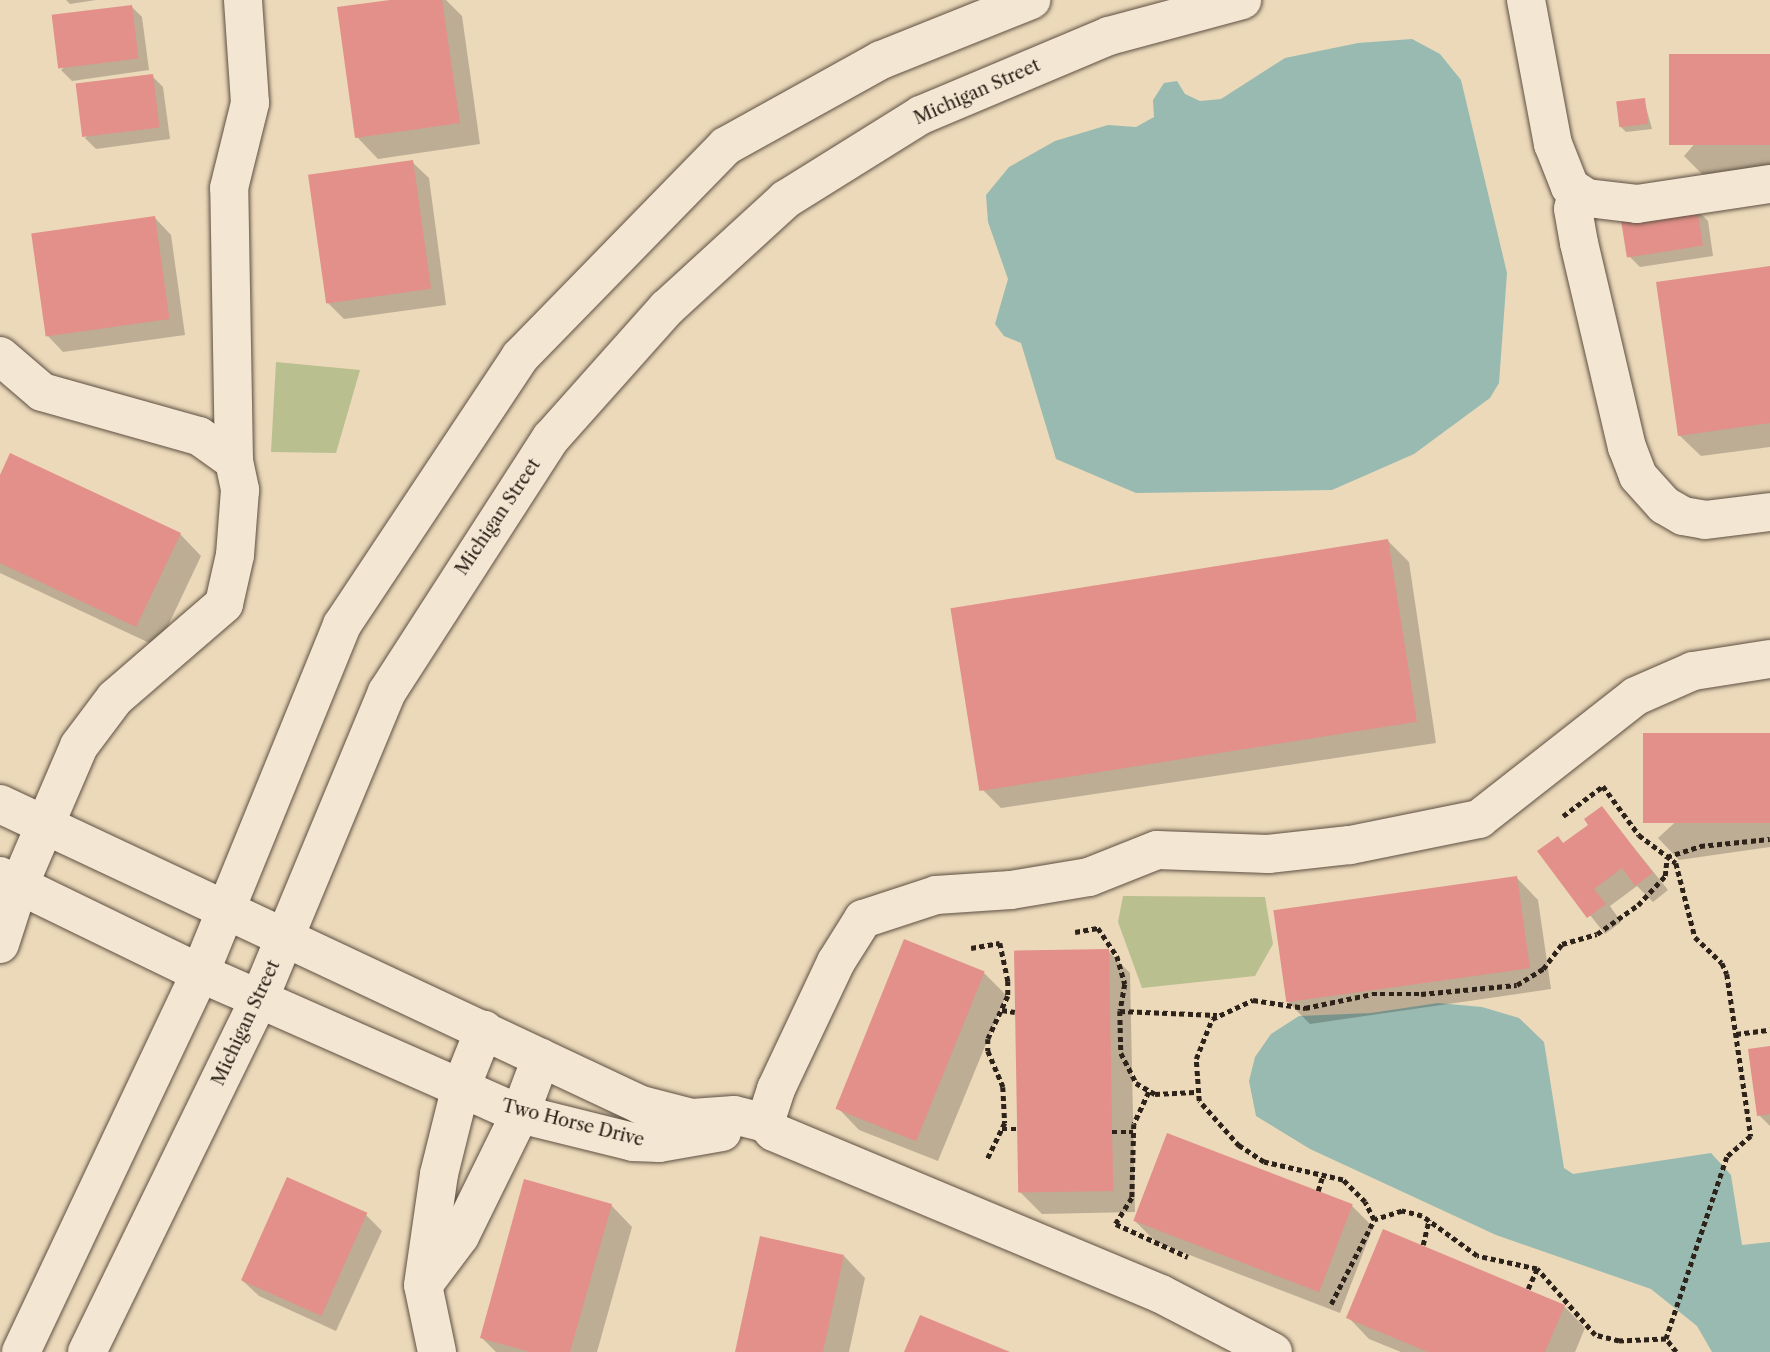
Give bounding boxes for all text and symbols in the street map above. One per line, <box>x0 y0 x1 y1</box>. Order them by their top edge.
street label: Michigan Street <box>911 55 1043 129</box>
street label: Michigan Street <box>451 455 545 579</box>
street label: Michigan Street <box>208 957 284 1089</box>
street label: Two Horse Drive <box>499 1095 647 1151</box>

